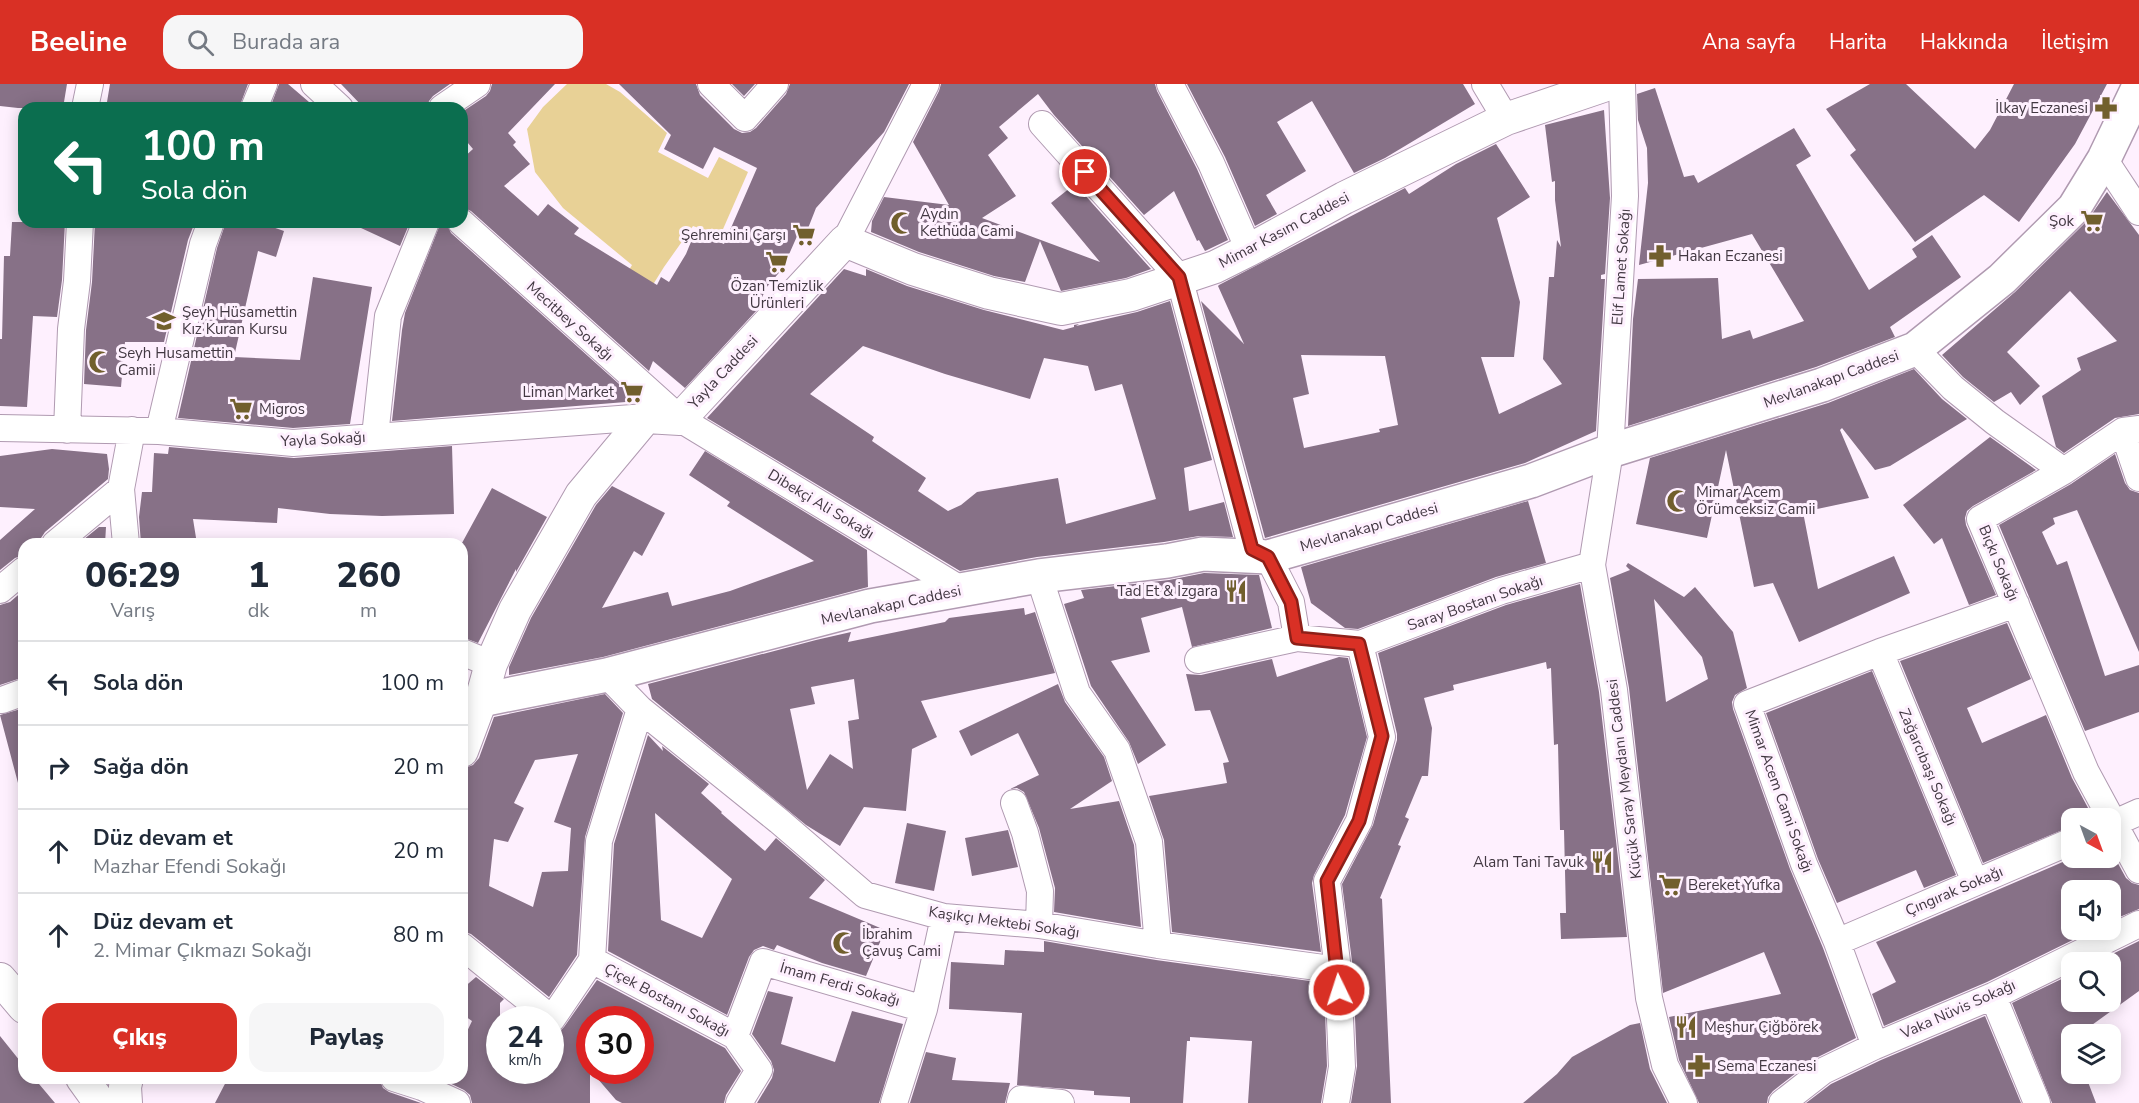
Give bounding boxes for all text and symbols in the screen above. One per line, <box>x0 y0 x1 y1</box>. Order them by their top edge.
search box <box>163 15 583 69</box>
text: Beeline <box>30 23 127 61</box>
icon: search <box>184 26 217 59</box>
text: Burada ara <box>232 27 340 57</box>
text: Ana sayfa <box>1702 28 1796 56</box>
text: Harita <box>1829 28 1887 56</box>
text: Hakkında <box>1920 28 2008 56</box>
text: İletişim <box>2041 28 2109 56</box>
pharmacy icon: İlkay Eczanesi <box>2093 95 2119 121</box>
place label: İlkay Eczanesi <box>1995 98 2088 118</box>
text: 100 m <box>141 118 265 175</box>
icon: left <box>42 126 120 204</box>
pin <box>1059 146 1110 197</box>
icon: arrive <box>1068 155 1101 188</box>
text: Sola dön <box>141 172 248 209</box>
street label: Mimar Kasım Caddesi <box>1215 187 1353 273</box>
place label: Aydın Kethüda Cami <box>920 204 1014 241</box>
street label: Elif Lamet Sokağı <box>1607 208 1635 326</box>
supermarket icon: Şok <box>2079 208 2105 234</box>
mosque icon: Aydın Kethüda Cami <box>889 210 915 236</box>
place label: Şok <box>2049 211 2074 231</box>
supermarket icon: Şehremini Çarşı <box>791 222 817 248</box>
place label: Şehremini Çarşı <box>681 225 786 245</box>
pharmacy icon: Hakan Eczanesi <box>1647 243 1673 269</box>
place label: Hakan Eczanesi <box>1678 246 1783 266</box>
supermarket icon: Özan Temizlik Ürünleri <box>764 249 790 275</box>
place label: Özan Temizlik Ürünleri <box>730 276 824 313</box>
street label: Meсitbey Sokağı <box>522 277 618 365</box>
place label: Şeyh Hüsamettin Kız Kuran Kursu <box>182 302 297 339</box>
school or university icon: Şeyh Hüsamettin Kız Kuran Kursu <box>151 308 177 334</box>
street label: Yayla Caddesi <box>683 331 762 414</box>
place label: Seyh Husamettin Camii <box>118 343 233 380</box>
street label: Mevlanakapı Caddesi <box>1761 345 1901 413</box>
mosque icon: Seyh Husamettin Camii <box>87 349 113 375</box>
supermarket icon: Liman Market <box>619 379 645 405</box>
place label: Liman Market <box>523 382 615 402</box>
supermarket icon: Migros <box>228 396 254 422</box>
place label: Migros <box>259 399 305 419</box>
street label: Yayla Sokağı <box>279 427 366 451</box>
street label: Dibekçi Ali Sokağı <box>764 464 878 544</box>
place label: Mimar Acem Örümceksiz Camii <box>1696 482 1815 519</box>
mosque icon: Mimar Acem Örümceksiz Camii <box>1665 488 1691 514</box>
street label: Mevlanakapı Caddesi <box>1298 498 1440 556</box>
street label: Bıçkı Sokağı <box>1974 522 2024 604</box>
text: 06:29 <box>85 551 181 600</box>
text: 1 <box>248 551 269 600</box>
text: 260 <box>336 551 401 600</box>
street label: Saray Bostanı Sokağı <box>1405 570 1545 636</box>
restaurant icon: Tad Et & İzgara <box>1223 578 1249 604</box>
street label: Mevlanakapı Caddesi <box>819 580 963 630</box>
place label: Tad Et & İzgara <box>1117 581 1218 601</box>
text: Varış <box>110 597 155 624</box>
text: dk <box>248 597 269 624</box>
text: m <box>360 597 377 624</box>
icon: left <box>42 667 75 700</box>
text: Sola dön <box>93 668 183 698</box>
text: 100 m <box>380 668 444 698</box>
street label: Küçük Saray Meydanı Caddesi <box>1602 678 1646 880</box>
street label: Zağarcıbaşı Sokağı <box>1894 705 1962 829</box>
street label: Mimar Acem Cami Sokağı <box>1740 707 1818 875</box>
icon: right <box>42 751 75 784</box>
text: Sağa dön <box>93 752 189 782</box>
text: 20 m <box>393 752 444 782</box>
north arrow <box>2061 808 2121 868</box>
map controls <box>2061 808 2121 1084</box>
text: Düz devam et <box>93 823 233 853</box>
icon: ahead <box>42 835 75 868</box>
text: 20 m <box>393 836 444 866</box>
restaurant icon: Alam Tani Tavuk <box>1589 849 1615 875</box>
place label: Alam Tani Tavuk <box>1473 852 1584 872</box>
text: Mazhar Efendi Sokağı <box>93 853 286 880</box>
street label: Çıngırak Sokağı <box>1902 861 2006 921</box>
supermarket icon: Bereket Yufka <box>1657 872 1683 898</box>
place label: Bereket Yufka <box>1688 875 1780 895</box>
button: sound <box>2061 880 2121 940</box>
street label: Kaşıkçı Mektebi Sokağı <box>927 902 1081 942</box>
text: Düz devam et <box>93 907 233 937</box>
icon: ahead <box>42 919 75 952</box>
text: 80 m <box>393 920 444 950</box>
place label: İbrahim Çavuş Cami <box>862 924 941 961</box>
mosque icon: İbrahim Çavuş Cami <box>831 930 857 956</box>
text: 2. Mimar Çıkmazı Sokağı <box>93 937 312 964</box>
button: search <box>2061 952 2121 1012</box>
street label: İmam Ferdi Sokağı <box>778 957 902 1011</box>
street label: Çiçek Bostanı Sokağı <box>601 958 733 1042</box>
position arrow <box>1307 958 1371 1022</box>
street label: Vaka Nüvis Sokağı <box>1897 975 2019 1044</box>
button: Çıkış <box>42 1003 237 1072</box>
button: Paylaş <box>249 1003 444 1072</box>
speed limit sign: 30 <box>576 1006 654 1084</box>
restaurant icon: Meşhur Çiğbörek <box>1673 1014 1699 1040</box>
text: 24 <box>507 1017 543 1058</box>
place label: Meşhur Çiğbörek <box>1704 1017 1819 1037</box>
button: layers <box>2061 1024 2121 1084</box>
text: km/h <box>508 1050 542 1070</box>
pharmacy icon: Sema Eczanesi <box>1686 1053 1712 1079</box>
place label: Sema Eczanesi <box>1717 1056 1817 1076</box>

